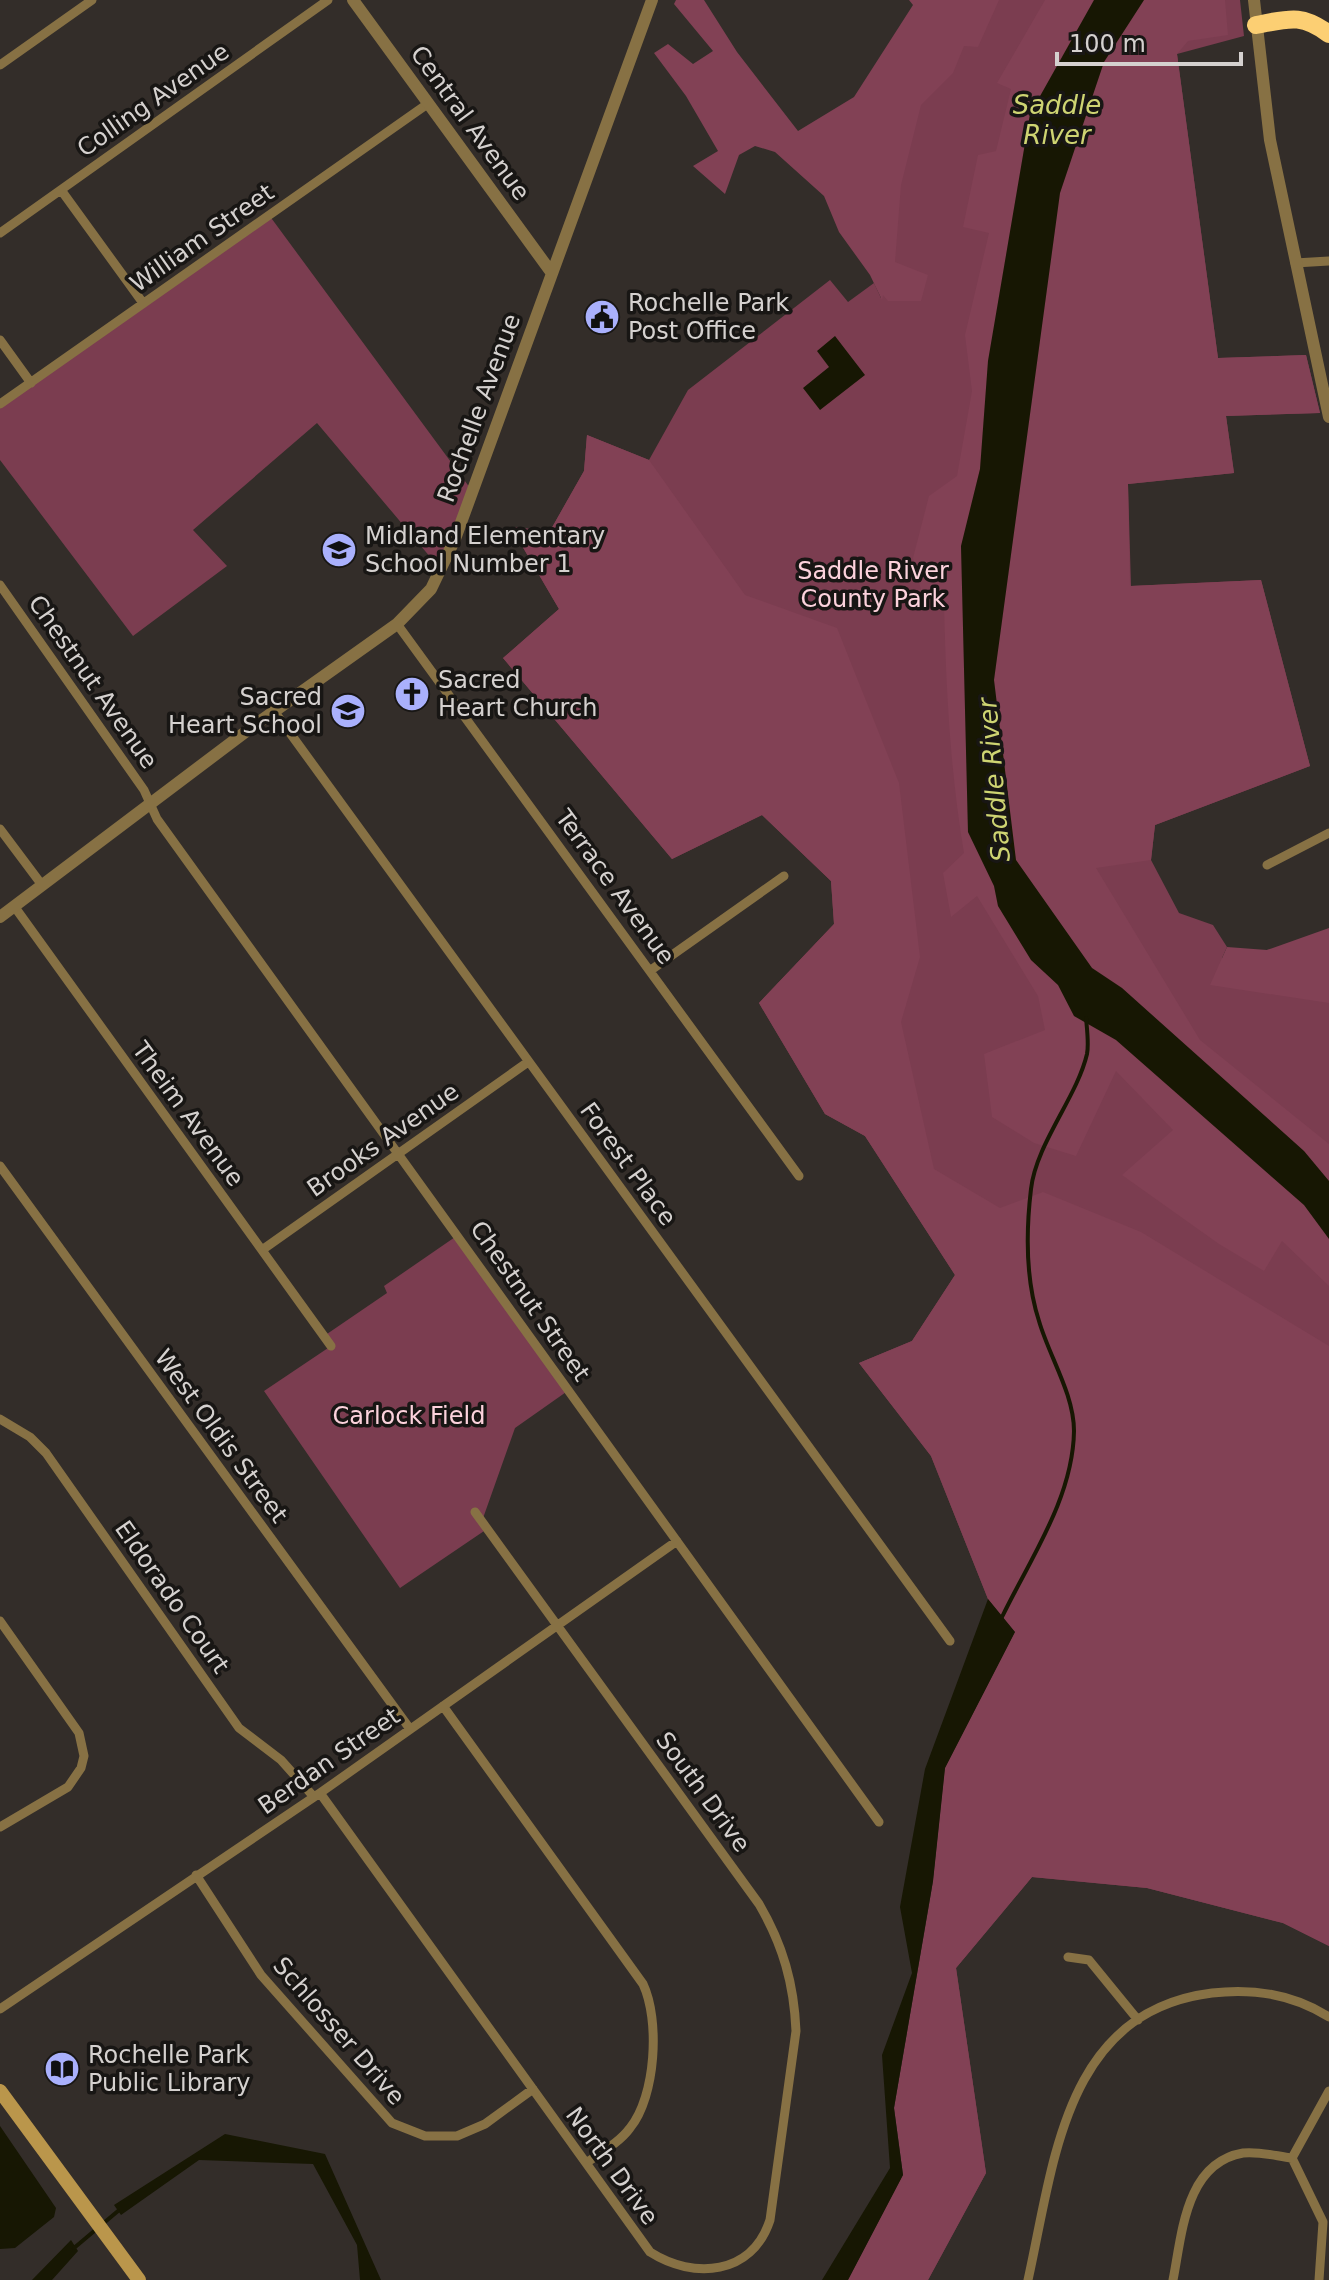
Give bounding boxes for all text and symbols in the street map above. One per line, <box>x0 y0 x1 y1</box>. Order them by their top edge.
scale bar <box>1057 16 1241 66</box>
text: 100 m <box>1069 30 1146 58</box>
street label: Colling Avenue <box>72 37 234 163</box>
street label: Central Avenue <box>405 40 535 206</box>
water label: Saddle River <box>1013 90 1101 150</box>
street label: William Street <box>125 178 279 298</box>
place label: Rochelle Park Post Office <box>628 289 789 345</box>
public building icon: Rochelle Park Post Office <box>583 298 621 336</box>
street label: Rochelle Avenue <box>432 310 526 506</box>
place label: Midland Elementary School Number 1 <box>365 522 605 578</box>
school or university icon: Midland Elementary School Number 1 <box>320 531 358 569</box>
park label: Saddle River County Park <box>797 557 949 613</box>
street label: Chestnut Avenue <box>23 590 163 774</box>
place label: Sacred Heart Church <box>438 666 597 722</box>
church icon: Sacred Heart Church <box>393 675 431 713</box>
place label: Sacred Heart School <box>168 683 322 739</box>
school or university icon: Sacred Heart School <box>329 692 367 730</box>
water label: Saddle River <box>972 695 1016 863</box>
street label: Terrace Avenue <box>549 803 680 970</box>
street label: Theim Avenue <box>126 1036 250 1192</box>
street label: Brooks Avenue <box>302 1077 464 1203</box>
street label: Forest Place <box>574 1097 682 1231</box>
street label: Chestnut Street <box>464 1216 596 1386</box>
street label: West Oldis Street <box>149 1344 293 1528</box>
park label: Carlock Field <box>333 1402 485 1430</box>
street label: Eldorado Court <box>109 1515 235 1679</box>
street label: Berdan Street <box>253 1702 405 1820</box>
street label: South Drive <box>650 1727 756 1857</box>
street label: Schlosser Drive <box>267 1952 411 2110</box>
place label: Rochelle Park Public Library <box>88 2041 251 2097</box>
library icon: Rochelle Park Public Library <box>43 2050 81 2088</box>
street label: North Drive <box>560 2102 664 2230</box>

